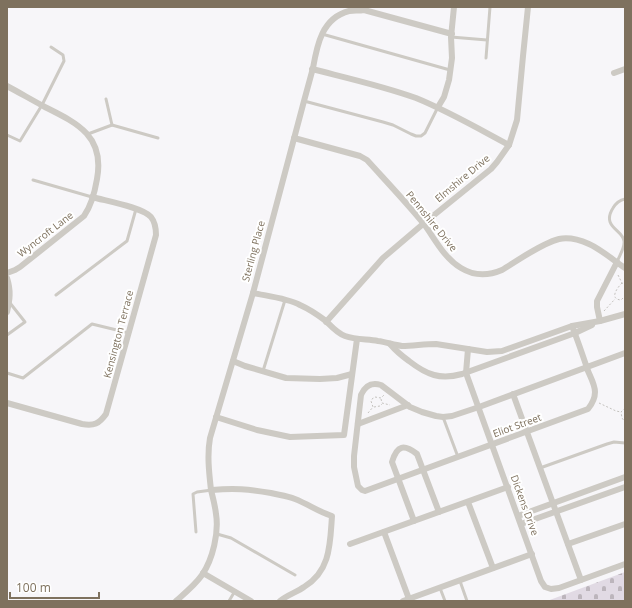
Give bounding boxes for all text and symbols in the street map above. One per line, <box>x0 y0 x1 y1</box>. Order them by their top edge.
street label: Elmshire Drive <box>432 151 493 205</box>
street label: Pennshire Drive <box>403 188 461 254</box>
street label: Wyncroft Lane <box>14 208 76 260</box>
street label: Sterling Place <box>238 219 268 283</box>
street label: Kensington Terrace <box>100 288 137 379</box>
street label: Eliot Street <box>491 410 544 440</box>
street label: Dickens Drive <box>508 473 543 538</box>
scale bar <box>10 574 99 600</box>
text: 100 m <box>16 579 51 596</box>

